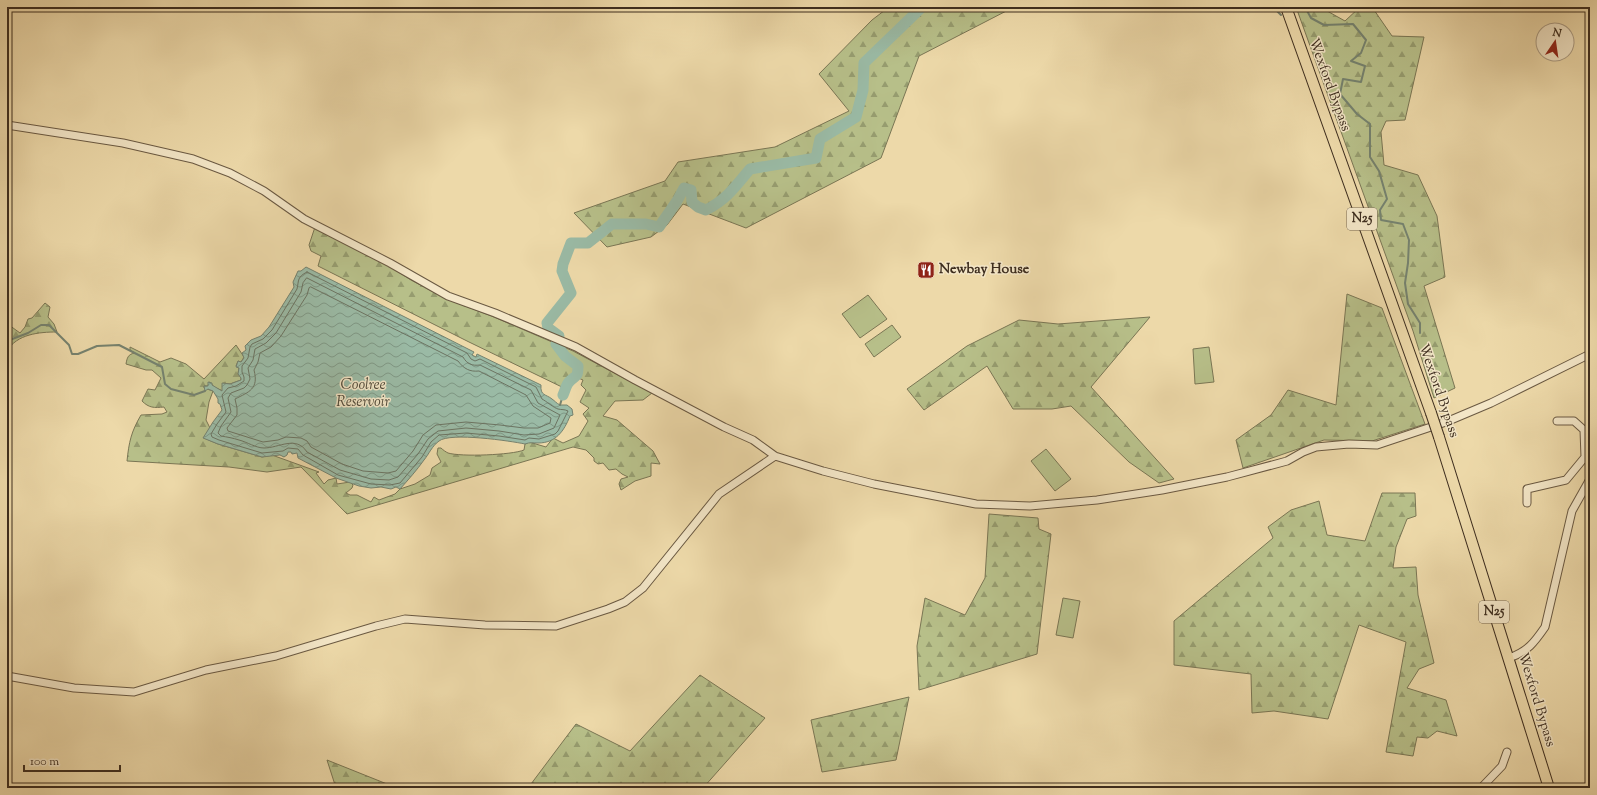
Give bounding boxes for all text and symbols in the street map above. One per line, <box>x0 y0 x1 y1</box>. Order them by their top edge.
north arrow <box>1535 22 1575 62</box>
text: N <box>1550 24 1563 42</box>
street label: Wexford Bypass <box>1303 36 1355 134</box>
road number: N25 <box>1347 208 1377 230</box>
restaurant icon: Newbay House <box>916 260 936 280</box>
place label: Newbay House <box>939 260 1030 280</box>
street label: Wexford Bypass <box>1413 342 1463 440</box>
water label: Coolree Reservoir <box>336 375 390 413</box>
road number: N25 <box>1479 601 1509 623</box>
street label: Wexford Bypass <box>1512 650 1560 750</box>
scale bar <box>24 747 120 773</box>
text: 100 m <box>30 753 59 771</box>

